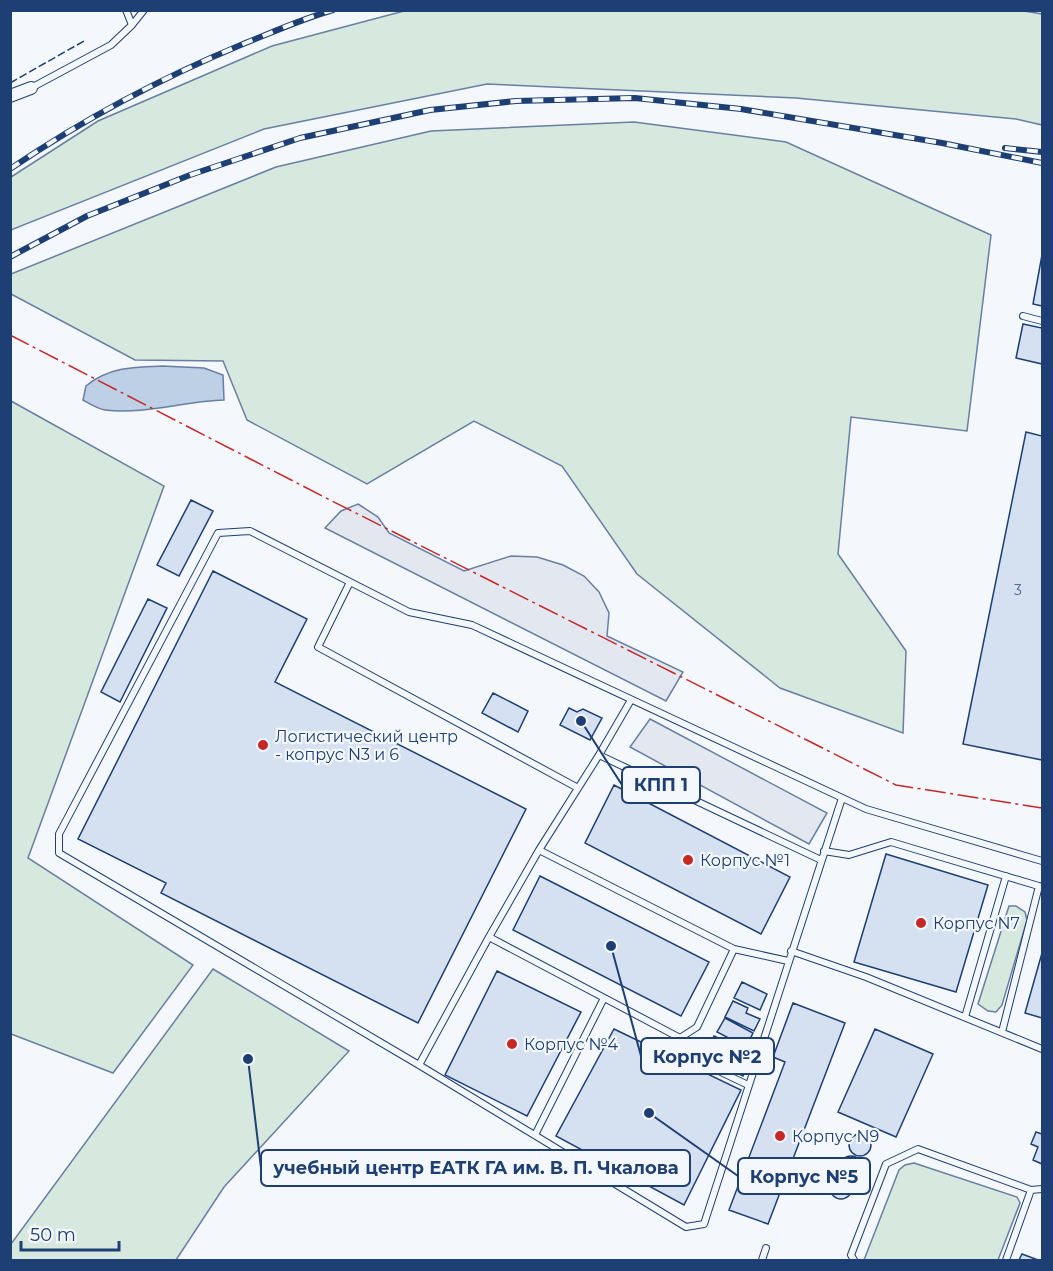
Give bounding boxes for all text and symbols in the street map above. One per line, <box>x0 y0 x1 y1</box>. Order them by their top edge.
house number: 3 <box>1014 581 1022 599</box>
place label: Логистический центр - копрус N3 и 6 <box>275 727 458 764</box>
marker: Логистический центр - копрус N3 и 6 <box>256 738 270 752</box>
callout: КПП 1 <box>622 767 700 803</box>
text: КПП 1 <box>634 774 688 796</box>
place label: Корпус №1 <box>700 851 790 870</box>
marker: Корпус №1 <box>681 853 695 867</box>
place label: Корпус N7 <box>933 914 1020 933</box>
marker: Корпус N7 <box>914 916 928 930</box>
place label: Корпус №4 <box>524 1035 619 1054</box>
marker: Корпус №4 <box>505 1037 519 1051</box>
callout: Корпус №2 <box>641 1038 774 1074</box>
text: Корпус №2 <box>653 1046 762 1068</box>
place label: Корпус N9 <box>792 1127 879 1146</box>
marker: Корпус N9 <box>773 1129 787 1143</box>
callout: учебный центр ЕАТК ГА им. В. П. Чкалова <box>261 1150 690 1186</box>
text: учебный центр ЕАТК ГА им. В. П. Чкалова <box>272 1157 679 1179</box>
callout: Корпус №5 <box>738 1158 870 1194</box>
text: Корпус №5 <box>750 1166 859 1188</box>
scale bar <box>21 1214 118 1252</box>
text: 50 m <box>30 1224 76 1246</box>

